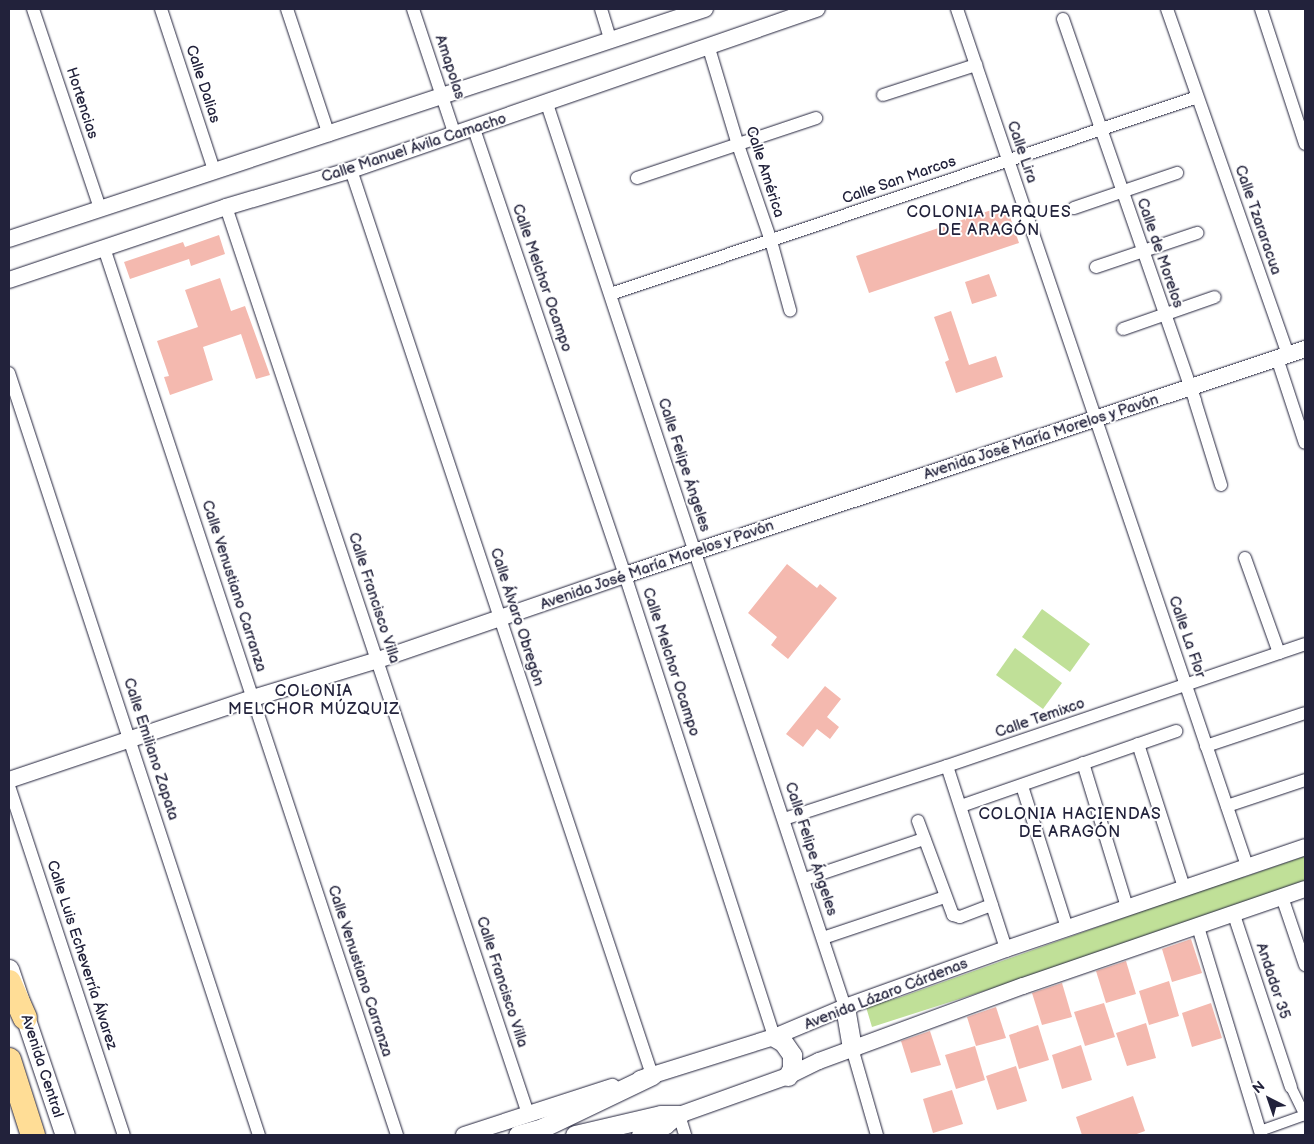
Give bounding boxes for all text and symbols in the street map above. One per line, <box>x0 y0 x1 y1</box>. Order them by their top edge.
street label: Amapolas <box>431 33 469 101</box>
street label: Calle Dalias <box>182 43 224 125</box>
street label: Hortencias <box>62 65 102 141</box>
street label: Calle Manuel Ávila Camacho <box>319 110 509 186</box>
street label: Calle Lira <box>1003 119 1041 185</box>
street label: Calle América <box>742 124 788 220</box>
street label: Calle San Marcos <box>840 152 958 208</box>
street label: Calle Tzararacua <box>1231 163 1285 277</box>
street label: Calle de Morelos <box>1133 196 1187 310</box>
street label: Calle Melchor Ocampo <box>508 202 576 354</box>
district label: COLONIA PARQUES DE ARAGÓN <box>905 203 1073 241</box>
street label: Avenida José María Morelos y Pavón <box>920 390 1162 484</box>
street label: Calle Felipe Ángeles <box>654 396 714 534</box>
street label: Calle Venustiano Carranza <box>198 498 270 674</box>
street label: Avenida José María Morelos y Pavón <box>537 516 777 614</box>
street label: Calle Francisco Villa <box>344 530 404 666</box>
street label: Calle Álvaro Obregón <box>486 546 548 688</box>
street label: Calle Melchor Ocampo <box>638 585 704 739</box>
street label: Calle La Flor <box>1165 594 1209 680</box>
street label: Calle Emiliano Zapata <box>120 676 182 822</box>
district label: COLONIA MELCHOR MÚZQUIZ <box>226 682 402 720</box>
street label: Calle Temixco <box>993 694 1087 742</box>
street label: Calle Felipe Ángeles <box>781 780 841 918</box>
district label: COLONIA HACIENDAS DE ARAGÓN <box>976 805 1164 843</box>
street label: Calle Luis Echeverría Álvarez <box>43 858 121 1052</box>
street label: Calle Venustiano Carranza <box>324 883 396 1059</box>
street label: Calle Francisco Villa <box>472 914 532 1050</box>
street label: Andador 35 <box>1252 941 1294 1021</box>
street label: Avenida Lázaro Cárdenas <box>802 954 970 1034</box>
street label: Avenida Central <box>17 1012 67 1120</box>
north arrow <box>1244 1074 1294 1124</box>
text: N <box>1249 1077 1268 1097</box>

